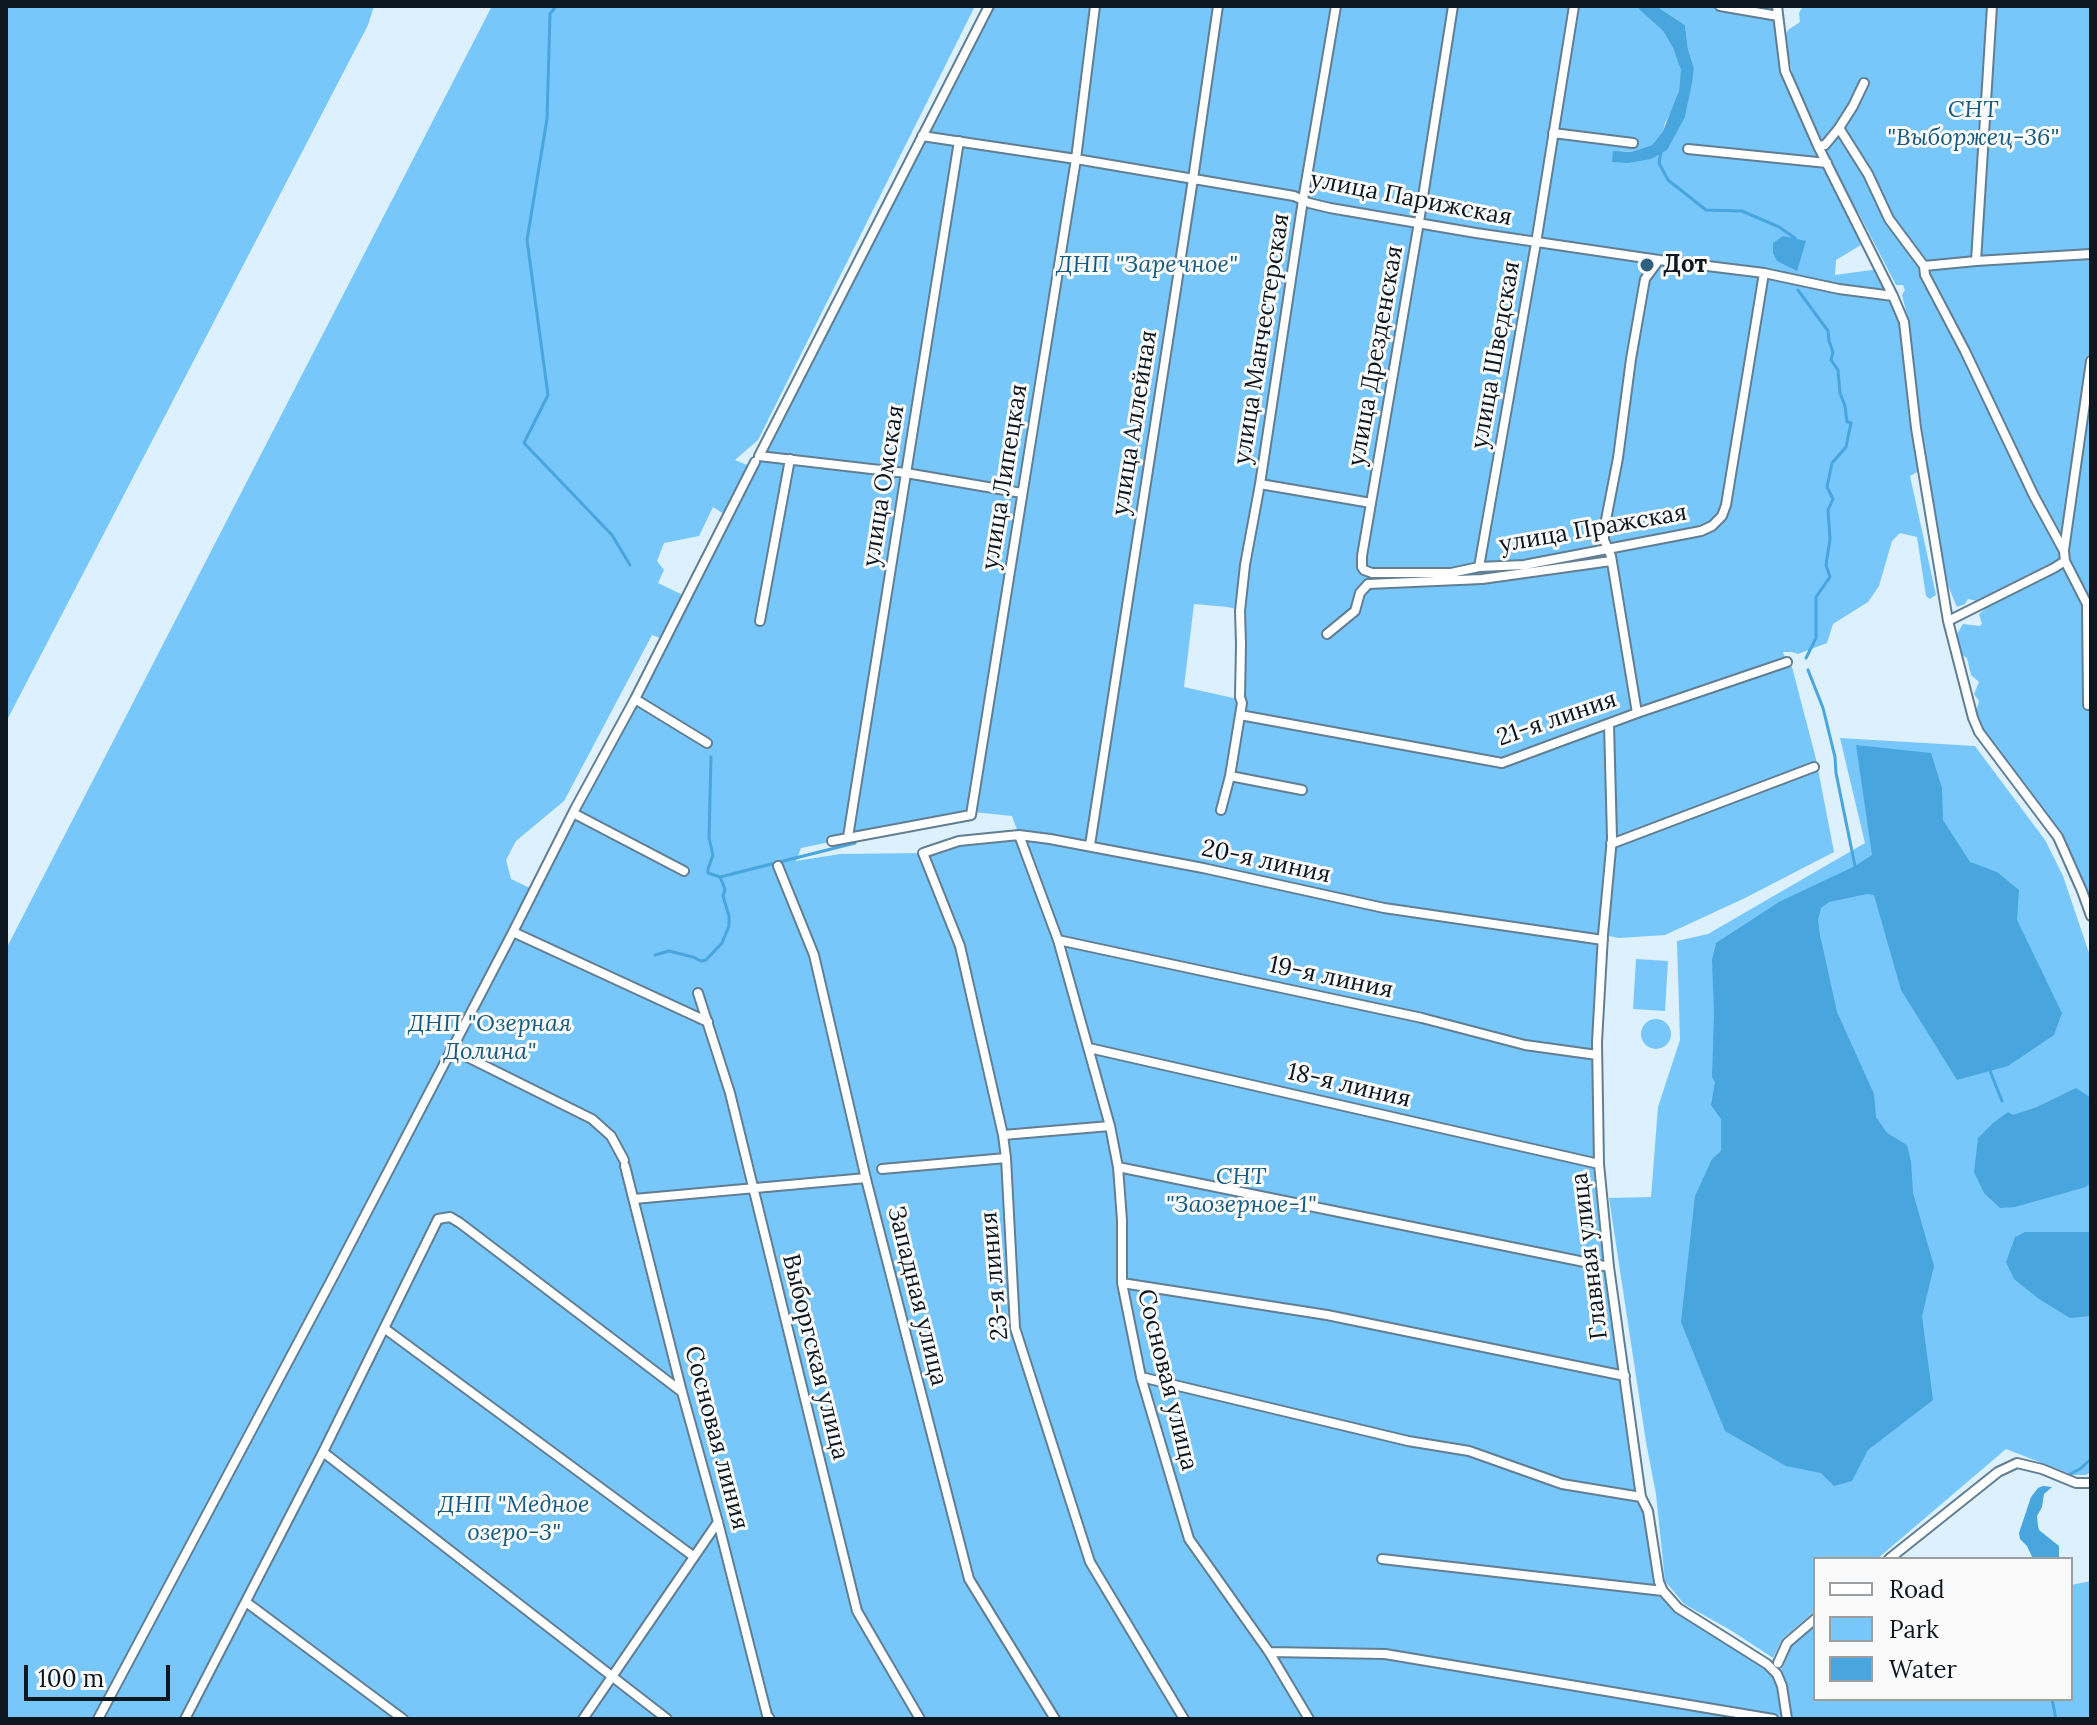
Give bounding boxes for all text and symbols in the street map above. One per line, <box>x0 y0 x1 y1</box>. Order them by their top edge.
park label: СНТ "Выборжец-36" <box>1887 96 2059 152</box>
street label: улица Парижская <box>1308 165 1514 233</box>
street label: улица Манчестерская <box>1228 211 1296 467</box>
street label: улица Дрезденская <box>1342 243 1410 469</box>
park label: ДНП "Заречное" <box>1057 251 1237 279</box>
place label: Дот <box>1663 251 1707 279</box>
marker: Дот <box>1638 256 1656 274</box>
street label: улица Шведская <box>1465 259 1527 451</box>
street label: улица Аллейная <box>1106 328 1164 518</box>
street label: улица Липецкая <box>976 382 1034 572</box>
street label: улица Омская <box>857 403 911 569</box>
street label: улица Пражская <box>1497 498 1689 560</box>
street label: 21-я линия <box>1493 685 1621 753</box>
street label: 20-я линия <box>1199 834 1333 890</box>
street label: 19-я линия <box>1266 951 1396 1005</box>
park label: ДНП "Озерная Долина" <box>408 1010 572 1066</box>
street label: 18-я линия <box>1285 1058 1413 1114</box>
park label: СНТ "Заозерное-1" <box>1166 1163 1316 1219</box>
street label: Главная улица <box>1565 1171 1615 1341</box>
street label: Западная улица <box>881 1203 953 1389</box>
street label: 23-я линия <box>975 1210 1015 1342</box>
street label: Выборгская улица <box>775 1251 855 1463</box>
street label: Сосновая улица <box>1131 1286 1203 1474</box>
street label: Сосновая линия <box>678 1343 754 1533</box>
park label: ДНП "Медное озеро-3" <box>438 1491 590 1547</box>
legend <box>1813 1557 2073 1701</box>
text: Road <box>1889 1574 1945 1605</box>
text: Park <box>1889 1614 1939 1645</box>
scale bar <box>28 1649 174 1699</box>
text: Water <box>1889 1654 1957 1685</box>
text: 100 m <box>38 1663 104 1694</box>

